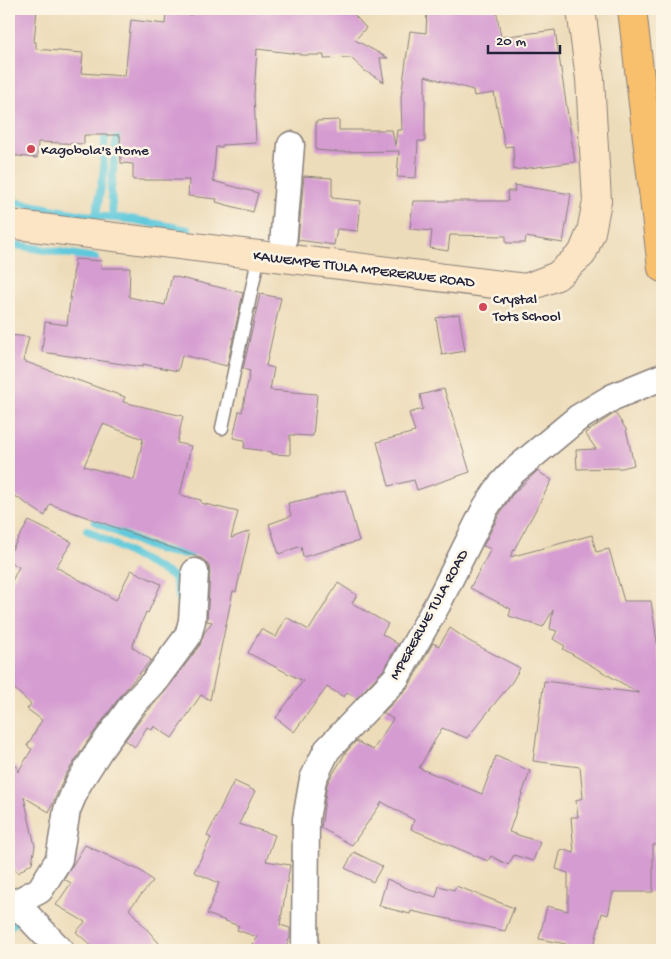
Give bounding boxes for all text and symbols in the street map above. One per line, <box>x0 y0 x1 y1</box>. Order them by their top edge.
scale bar <box>488 22 561 54</box>
text: 20 m <box>496 33 526 51</box>
place label: Kagobola's Home <box>41 142 149 160</box>
marker: Kagobola's Home <box>25 143 37 155</box>
street label: KAWEMPE TTULA MPERERWE ROAD <box>252 247 476 293</box>
place label: Crystal Tots School <box>492 291 561 326</box>
marker: Crystal Tots School <box>477 301 489 313</box>
street label: MPERERWE TULA ROAD <box>386 546 473 683</box>

